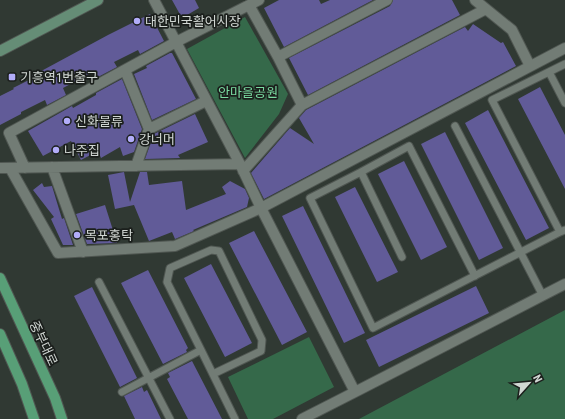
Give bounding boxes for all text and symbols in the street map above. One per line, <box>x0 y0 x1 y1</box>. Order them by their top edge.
place label: 대한민국활어시장 <box>145 14 241 29</box>
marker: 대한민국활어시장 <box>132 16 142 26</box>
place label: 기흥역1번출구 <box>20 70 98 85</box>
marker: 기흥역1번출구 <box>7 72 17 82</box>
park label: 안마을공원 <box>218 85 278 100</box>
place label: 신화물류 <box>75 114 123 129</box>
marker: 신화물류 <box>62 116 72 126</box>
place label: 강너머 <box>139 132 175 147</box>
marker: 강너머 <box>126 134 136 144</box>
place label: 나주집 <box>64 143 100 158</box>
marker: 나주집 <box>51 145 61 155</box>
place label: 목포홍탁 <box>85 228 133 243</box>
marker: 목포홍탁 <box>72 230 82 240</box>
street label: 중부대로 <box>27 318 60 368</box>
north arrow <box>509 363 549 403</box>
text: N <box>530 373 545 385</box>

